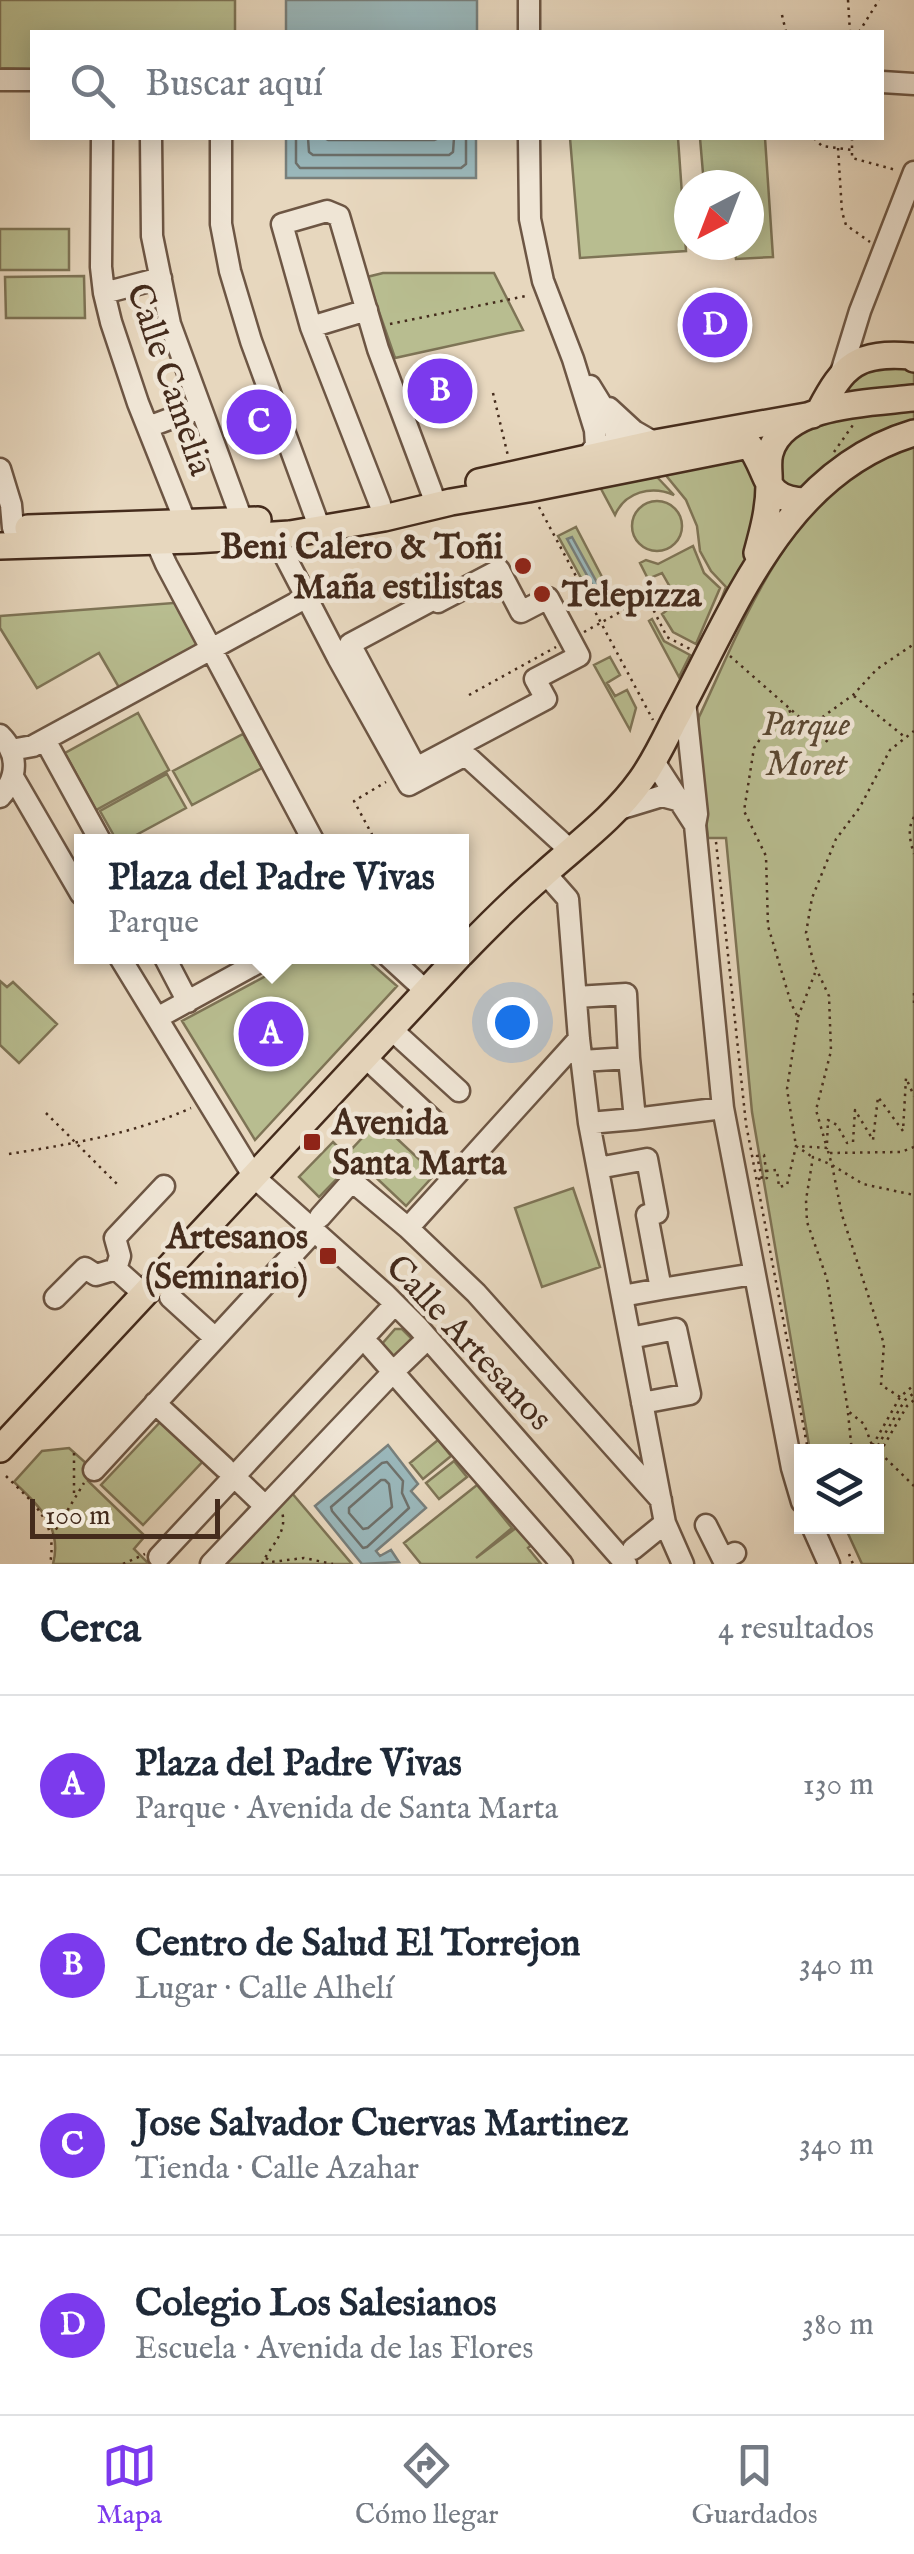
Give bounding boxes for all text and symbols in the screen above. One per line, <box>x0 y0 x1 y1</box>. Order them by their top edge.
search box <box>30 30 884 140</box>
icon: search <box>65 58 120 113</box>
text: Buscar aquí <box>145 61 323 109</box>
north arrow <box>674 170 764 260</box>
street label: Calle Camelia <box>115 278 223 483</box>
pin: D <box>682 288 748 362</box>
pin: B <box>408 354 472 428</box>
pin: C <box>226 384 292 460</box>
place label: Beni Calero & Toñi Maña estilistas <box>220 526 503 611</box>
marker: Beni Calero & Toñi Maña estilistas <box>512 555 534 577</box>
place label: Telepizza <box>561 574 703 619</box>
marker: Telepizza <box>531 583 553 605</box>
park label: Parque Moret <box>762 703 850 788</box>
popup <box>74 834 469 964</box>
text: Plaza del Padre Vivas <box>108 855 435 903</box>
text: Parque <box>108 903 199 944</box>
pin: A <box>238 996 304 1072</box>
your location <box>487 997 538 1048</box>
place label: Avenida Santa Marta <box>330 1102 507 1187</box>
marker: Avenida Santa Marta <box>301 1131 323 1153</box>
place label: Artesanos (Seminario) <box>145 1216 308 1301</box>
marker: Artesanos (Seminario) <box>317 1245 339 1267</box>
street label: Calle Artesanos <box>375 1246 561 1441</box>
map controls <box>794 1444 884 1534</box>
button: layers <box>794 1444 884 1534</box>
scale bar <box>30 1494 220 1538</box>
text: 100 m <box>45 1499 111 1534</box>
text: Cerca <box>40 1603 141 1656</box>
text: 4 resultados <box>718 1609 874 1650</box>
text: Plaza del Padre Vivas <box>135 1741 462 1789</box>
text: A <box>62 1765 83 1806</box>
text: 130 m <box>803 1765 874 1806</box>
text: Parque · Avenida de Santa Marta <box>135 1789 558 1830</box>
text: Centro de Salud El Torrejon <box>135 1921 581 1969</box>
text: B <box>62 1945 83 1986</box>
text: 340 m <box>799 1945 874 1986</box>
text: Lugar · Calle Alhelí <box>135 1969 393 2010</box>
text: Jose Salvador Cuervas Martinez <box>135 2101 629 2149</box>
text: C <box>61 2125 84 2166</box>
text: 340 m <box>799 2125 874 2166</box>
text: Tienda · Calle Azahar <box>135 2149 419 2190</box>
text: Colegio Los Salesianos <box>135 2281 497 2329</box>
text: D <box>60 2305 85 2346</box>
text: 380 m <box>802 2305 874 2346</box>
text: Escuela · Avenida de las Flores <box>135 2329 533 2370</box>
tab: Mapa <box>96 2438 162 2533</box>
tab: Cómo llegar <box>355 2438 499 2533</box>
tab: Guardados <box>691 2438 818 2533</box>

